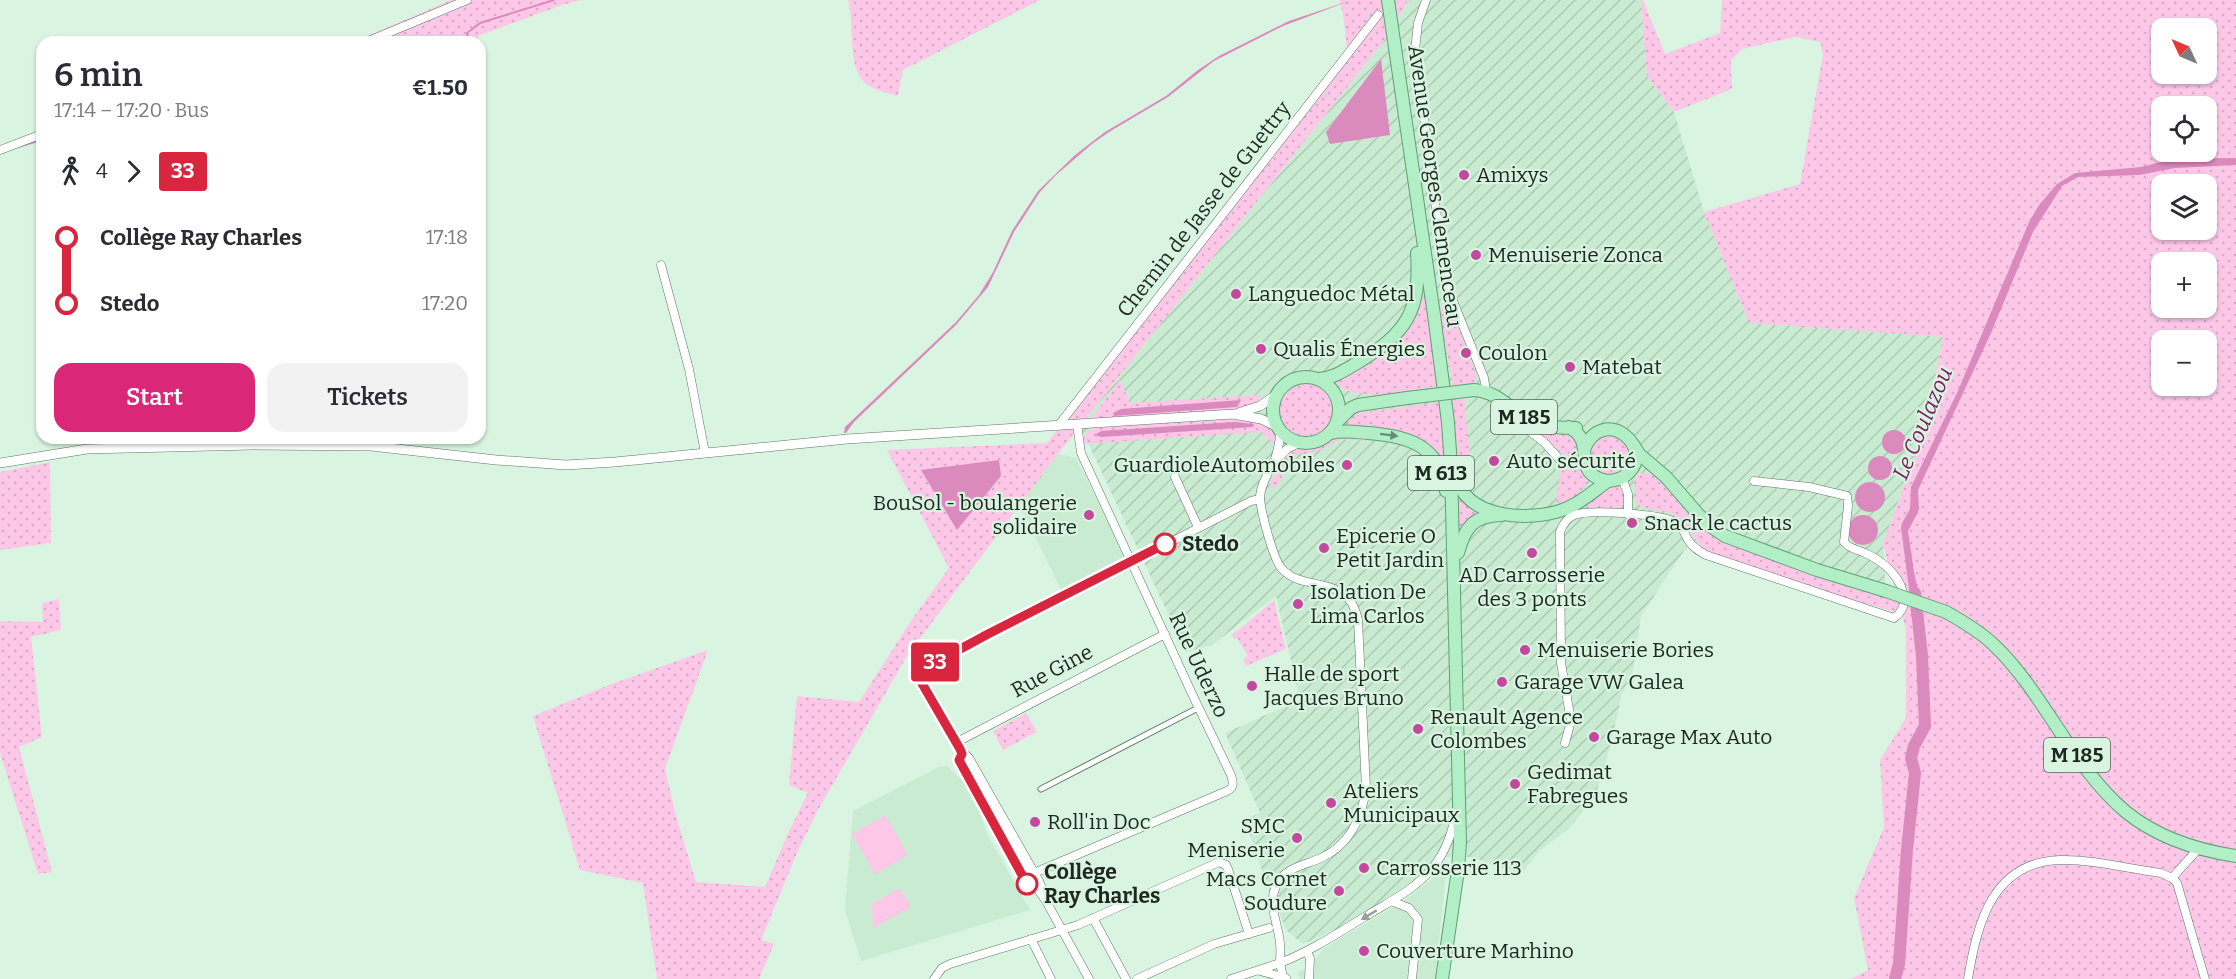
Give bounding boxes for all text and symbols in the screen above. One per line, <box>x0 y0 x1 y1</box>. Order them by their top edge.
north arrow <box>2151 18 2217 84</box>
map controls <box>2151 18 2217 396</box>
street label: Avenue Georges Clemenceau <box>1402 43 1468 329</box>
text: 6 min <box>54 55 143 95</box>
text: €1.50 <box>412 74 468 101</box>
street label: Chemin de Jasse de Guettry <box>1112 95 1297 322</box>
button: locate <box>2151 96 2217 162</box>
text: 17:14 – 17:20 · Bus <box>54 98 209 122</box>
icon: walk <box>54 155 87 188</box>
icon: forward <box>117 155 150 188</box>
text: 33 <box>171 158 195 184</box>
text: 4 <box>96 159 108 183</box>
place label: Amixys <box>1476 162 1549 188</box>
marker: Amixys <box>1457 168 1471 182</box>
button: layers <box>2151 174 2217 240</box>
text: Collège Ray Charles <box>100 224 302 251</box>
text: 17:18 <box>426 225 468 249</box>
place label: Menuiserie Zonca <box>1488 242 1663 268</box>
marker: Menuiserie Zonca <box>1469 248 1483 262</box>
button: + <box>2151 252 2217 318</box>
place label: Languedoc Métal <box>1248 281 1415 307</box>
marker: Languedoc Métal <box>1229 287 1243 301</box>
text: Stedo <box>100 290 159 317</box>
text: 17:20 <box>422 291 468 315</box>
button: − <box>2151 330 2217 396</box>
place label: Qualis Énergies <box>1273 336 1425 362</box>
place label: Coulon <box>1478 340 1547 366</box>
marker: Qualis Énergies <box>1254 342 1268 356</box>
marker: Coulon <box>1459 346 1473 360</box>
place label: Matebat <box>1582 354 1662 380</box>
marker: Matebat <box>1563 360 1577 374</box>
button: Start <box>54 363 255 432</box>
button: Tickets <box>267 363 468 432</box>
water label: Le Coulazou <box>1887 363 1958 484</box>
road number: M 185 <box>1491 400 1557 434</box>
one-way arrow <box>1379 430 1398 440</box>
place label: Auto sécurité <box>1506 448 1636 474</box>
place label: GuardioleAutomobiles <box>1113 452 1335 478</box>
marker: Auto sécurité <box>1487 454 1501 468</box>
road number: M 613 <box>1408 456 1474 490</box>
marker: GuardioleAutomobiles <box>1340 458 1354 472</box>
place label: BouSol - boulangerie solidaire <box>873 490 1077 540</box>
marker: BouSol - boulangerie solidaire <box>1082 508 1096 522</box>
place label: Snack le cactus <box>1644 510 1792 536</box>
marker: Snack le cactus <box>1625 516 1639 530</box>
place label: Epicerie O Petit Jardin <box>1336 523 1444 573</box>
place label: Stedo <box>1182 531 1239 557</box>
marker: Stedo <box>1154 533 1176 555</box>
marker: Epicerie O Petit Jardin <box>1317 541 1331 555</box>
marker: AD Carrosserie des 3 ponts <box>1525 546 1539 560</box>
place label: AD Carrosserie des 3 ponts <box>1459 562 1605 612</box>
place label: Isolation De Lima Carlos <box>1310 579 1426 629</box>
marker: Isolation De Lima Carlos <box>1291 597 1305 611</box>
street label: Rue Uderzo <box>1163 608 1235 722</box>
place label: Menuiserie Bories <box>1537 637 1714 663</box>
street label: Rue Gine <box>1007 639 1097 703</box>
line badge: 33 <box>908 642 962 682</box>
marker: Menuiserie Bories <box>1518 643 1532 657</box>
text: 33 <box>923 649 947 675</box>
place label: Halle de sport Jacques Bruno <box>1263 661 1404 711</box>
place label: Garage VW Galea <box>1514 669 1685 695</box>
marker: Garage VW Galea <box>1495 675 1509 689</box>
marker: Halle de sport Jacques Bruno <box>1245 679 1259 693</box>
place label: Renault Agence Colombes <box>1430 704 1583 754</box>
marker: Renault Agence Colombes <box>1411 722 1425 736</box>
place label: Garage Max Auto <box>1606 724 1772 750</box>
marker: Garage Max Auto <box>1587 730 1601 744</box>
road number: M 185 <box>2044 738 2110 772</box>
place label: Gedimat Fabregues <box>1527 759 1628 809</box>
marker: Gedimat Fabregues <box>1508 777 1522 791</box>
place label: Ateliers Municipaux <box>1343 778 1460 828</box>
marker: Ateliers Municipaux <box>1324 796 1338 810</box>
place label: Roll'in Doc <box>1047 809 1151 835</box>
place label: SMC Meniserie <box>1187 813 1285 863</box>
marker: Roll'in Doc <box>1028 815 1042 829</box>
marker: SMC Meniserie <box>1290 831 1304 845</box>
place label: Carrosserie 113 <box>1376 855 1522 881</box>
place label: Collège Ray Charles <box>1044 859 1160 909</box>
marker: Carrosserie 113 <box>1357 861 1371 875</box>
place label: Macs Cornet Soudure <box>1206 866 1327 916</box>
marker: Collège Ray Charles <box>1016 873 1038 895</box>
marker: Macs Cornet Soudure <box>1332 884 1346 898</box>
one-way arrow <box>1361 909 1377 920</box>
place label: Couverture Marhino <box>1376 938 1574 964</box>
marker: Couverture Marhino <box>1357 944 1371 958</box>

